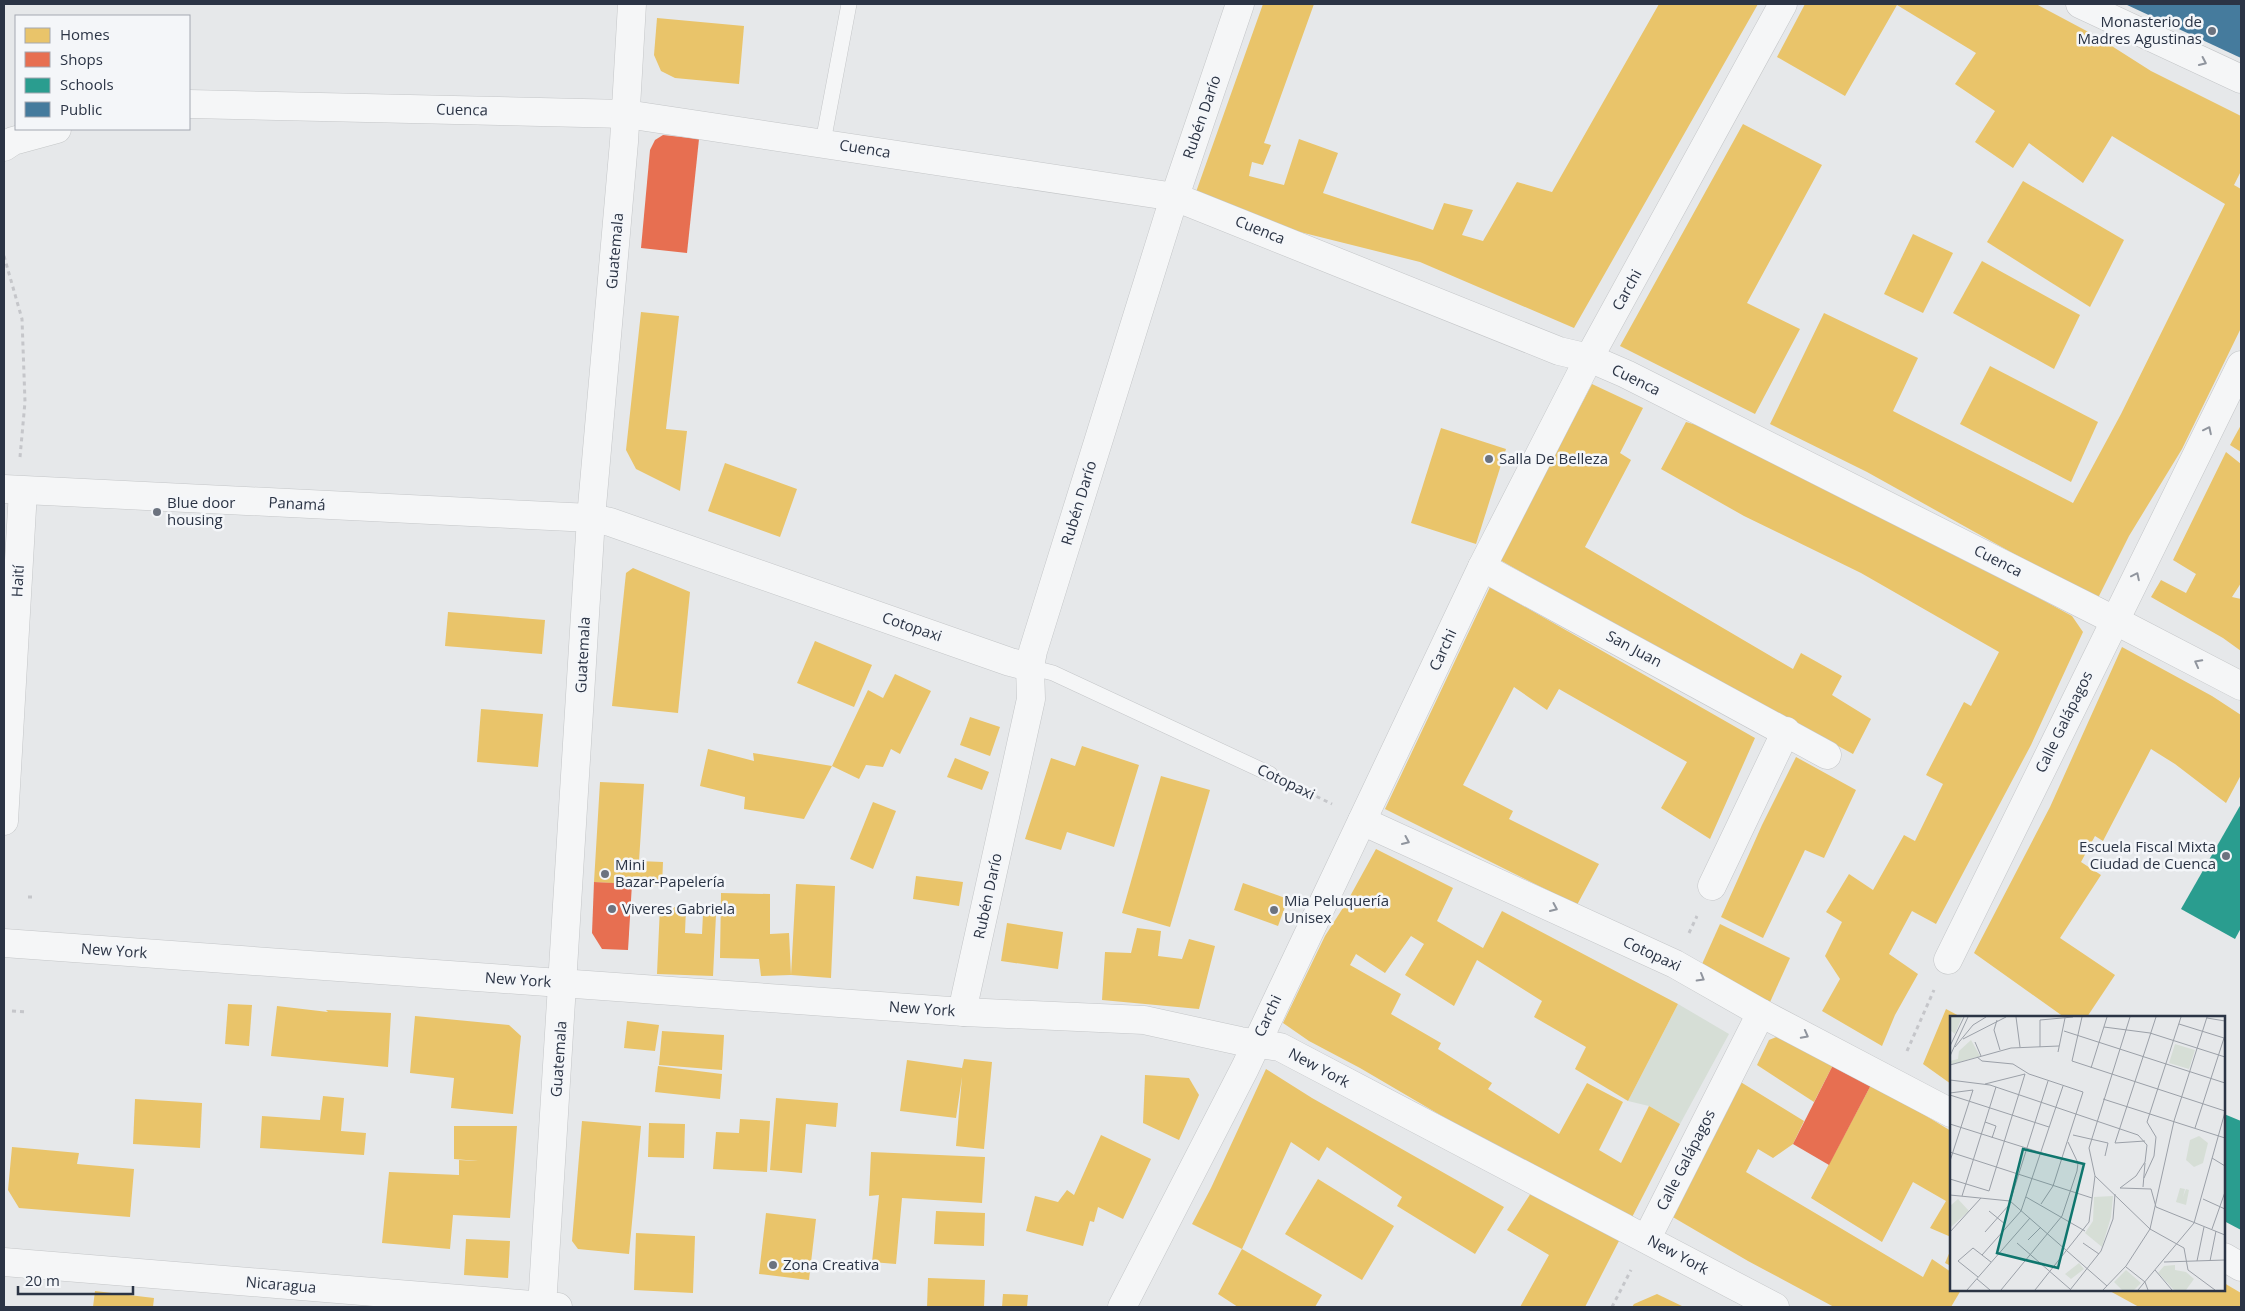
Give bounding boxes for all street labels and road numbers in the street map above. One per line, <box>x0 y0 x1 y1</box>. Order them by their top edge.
street label: Rubén Darío <box>1177 72 1225 161</box>
street label: Cuenca <box>436 99 488 119</box>
street label: Cuenca <box>838 134 892 162</box>
street label: Cuenca <box>1233 210 1288 248</box>
street label: Guatemala <box>601 212 627 290</box>
street label: Carchi <box>1607 265 1646 314</box>
street label: Cuenca <box>1609 359 1664 399</box>
street label: Rubén Darío <box>1056 458 1100 547</box>
street label: Panamá <box>268 492 326 514</box>
street label: Cuenca <box>1971 539 2026 581</box>
street label: Haití <box>6 563 28 598</box>
street label: Cotopaxi <box>880 607 945 646</box>
street label: Guatemala <box>570 616 594 694</box>
street label: Carchi <box>1424 625 1460 674</box>
street label: San Juan <box>1603 625 1666 671</box>
street label: Calle Galápagos <box>2030 667 2096 776</box>
street label: Cotopaxi <box>1254 759 1319 804</box>
street label: Rubén Darío <box>968 851 1006 941</box>
street label: Cotopaxi <box>1620 931 1685 975</box>
street label: New York <box>80 938 148 962</box>
street label: New York <box>484 967 552 991</box>
street label: Carchi <box>1249 991 1285 1040</box>
street label: New York <box>888 996 956 1020</box>
street label: Guatemala <box>545 1020 571 1098</box>
street label: New York <box>1285 1043 1354 1092</box>
street label: Calle Galápagos <box>1651 1106 1719 1213</box>
street label: New York <box>1644 1230 1713 1279</box>
street label: Nicaragua <box>245 1271 317 1297</box>

